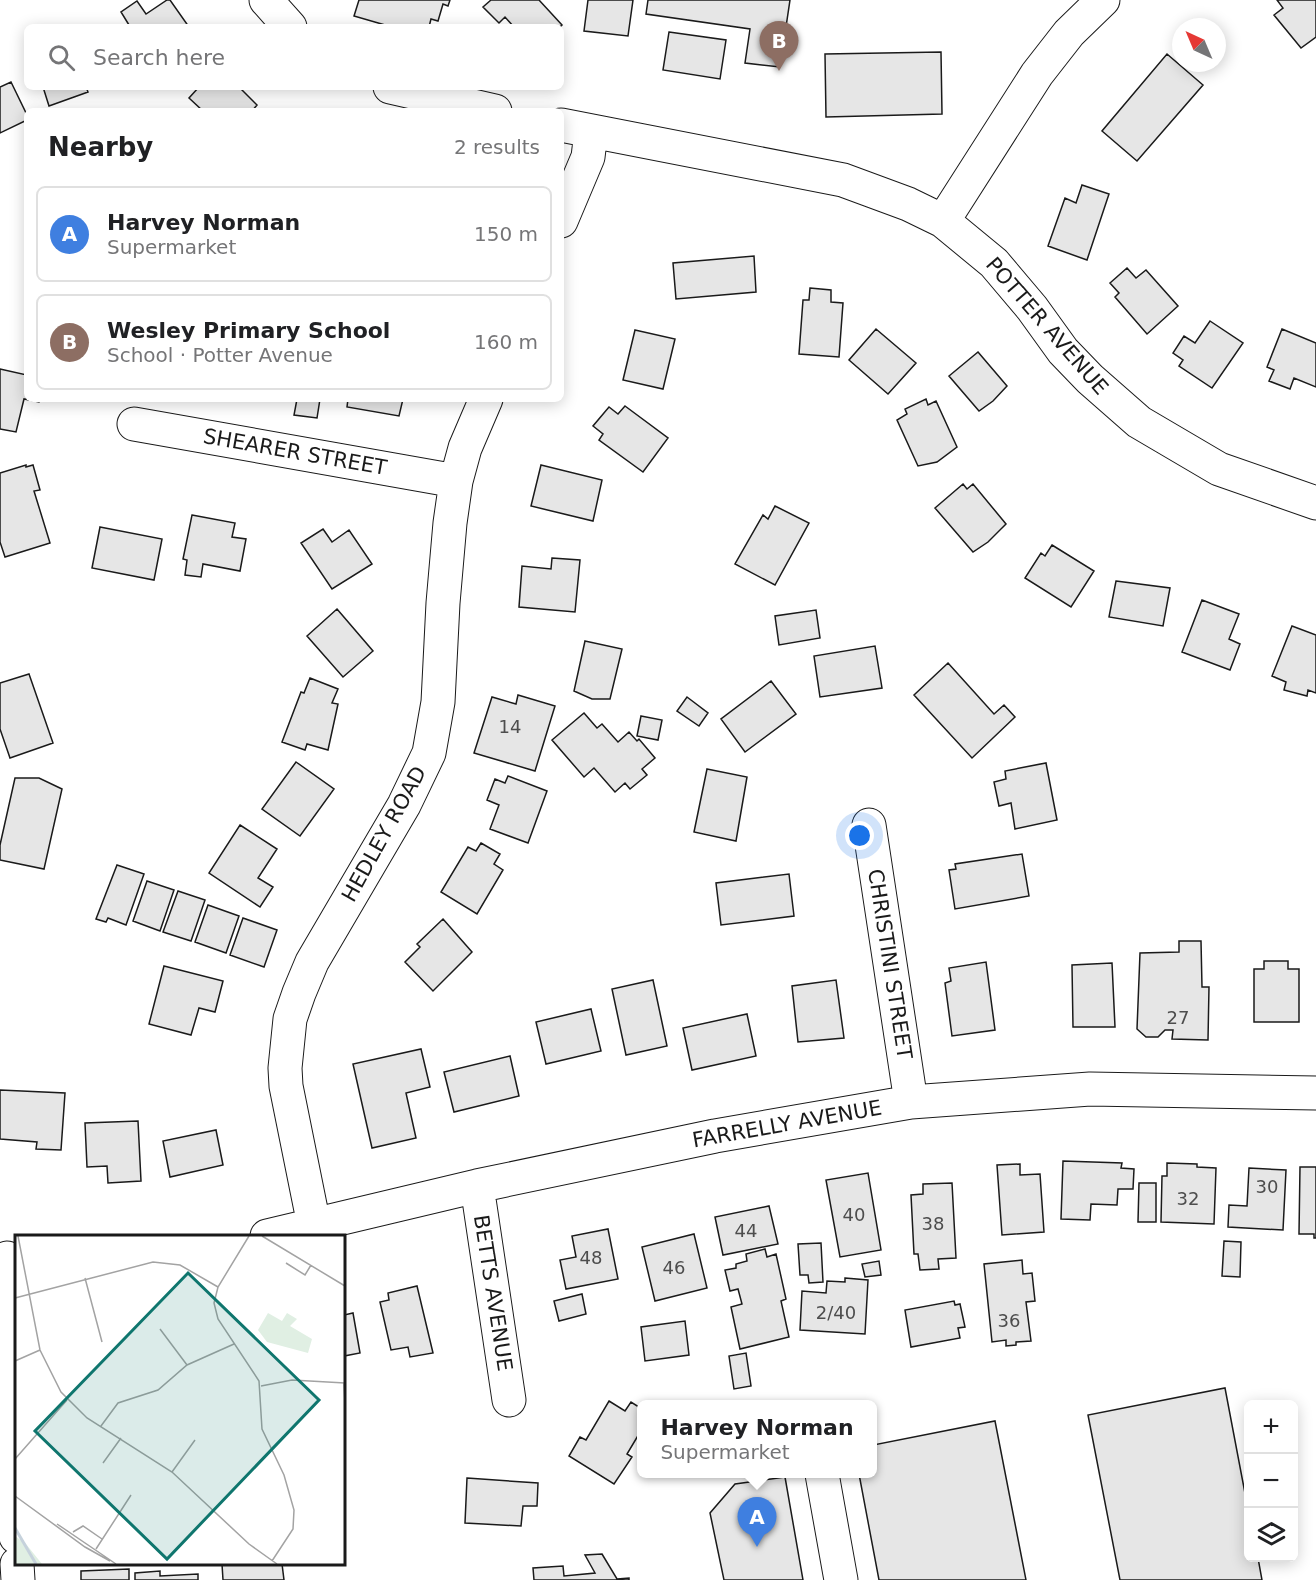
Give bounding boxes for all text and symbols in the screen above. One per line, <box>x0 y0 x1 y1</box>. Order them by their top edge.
north arrow <box>1172 18 1226 72</box>
pin: B <box>760 22 798 71</box>
search box <box>24 24 564 90</box>
icon: search <box>45 41 78 74</box>
text: Search here <box>93 45 225 70</box>
text: Nearby <box>48 132 153 162</box>
text: 2 results <box>454 135 540 159</box>
text: Harvey Norman <box>107 210 300 235</box>
text: A <box>62 222 77 246</box>
text: 150 m <box>474 222 538 246</box>
text: Supermarket <box>107 235 236 259</box>
street label: POTTER AVENUE <box>981 252 1113 400</box>
text: Wesley Primary School <box>107 318 390 343</box>
text: B <box>62 330 77 354</box>
text: 160 m <box>474 330 538 354</box>
text: School · Potter Avenue <box>107 343 333 367</box>
street label: SHEARER STREET <box>201 424 389 480</box>
house number: 14 <box>499 716 521 737</box>
street label: HEDLEY ROAD <box>337 762 431 906</box>
your location <box>845 821 874 850</box>
street label: CHRISTINI STREET <box>863 867 917 1061</box>
house number: 27 <box>1167 1007 1189 1028</box>
street label: FARRELLY AVENUE <box>690 1096 884 1152</box>
house number: 30 <box>1256 1176 1278 1197</box>
house number: 32 <box>1177 1188 1199 1209</box>
house number: 40 <box>843 1204 865 1225</box>
street label: BETTS AVENUE <box>469 1213 517 1373</box>
house number: 38 <box>922 1213 944 1234</box>
house number: 44 <box>735 1220 757 1241</box>
inset map <box>15 1235 345 1565</box>
house number: 48 <box>580 1247 602 1268</box>
house number: 46 <box>663 1257 685 1278</box>
house number: 2/40 <box>816 1302 856 1323</box>
house number: 36 <box>998 1310 1020 1331</box>
popup <box>637 1400 877 1478</box>
map controls <box>1244 1400 1298 1562</box>
button: + <box>1244 1400 1298 1454</box>
text: Harvey Norman <box>660 1415 854 1440</box>
text: Supermarket <box>660 1440 790 1464</box>
button: − <box>1244 1454 1298 1508</box>
pin: A <box>738 1498 777 1547</box>
button: layers <box>1244 1508 1298 1562</box>

